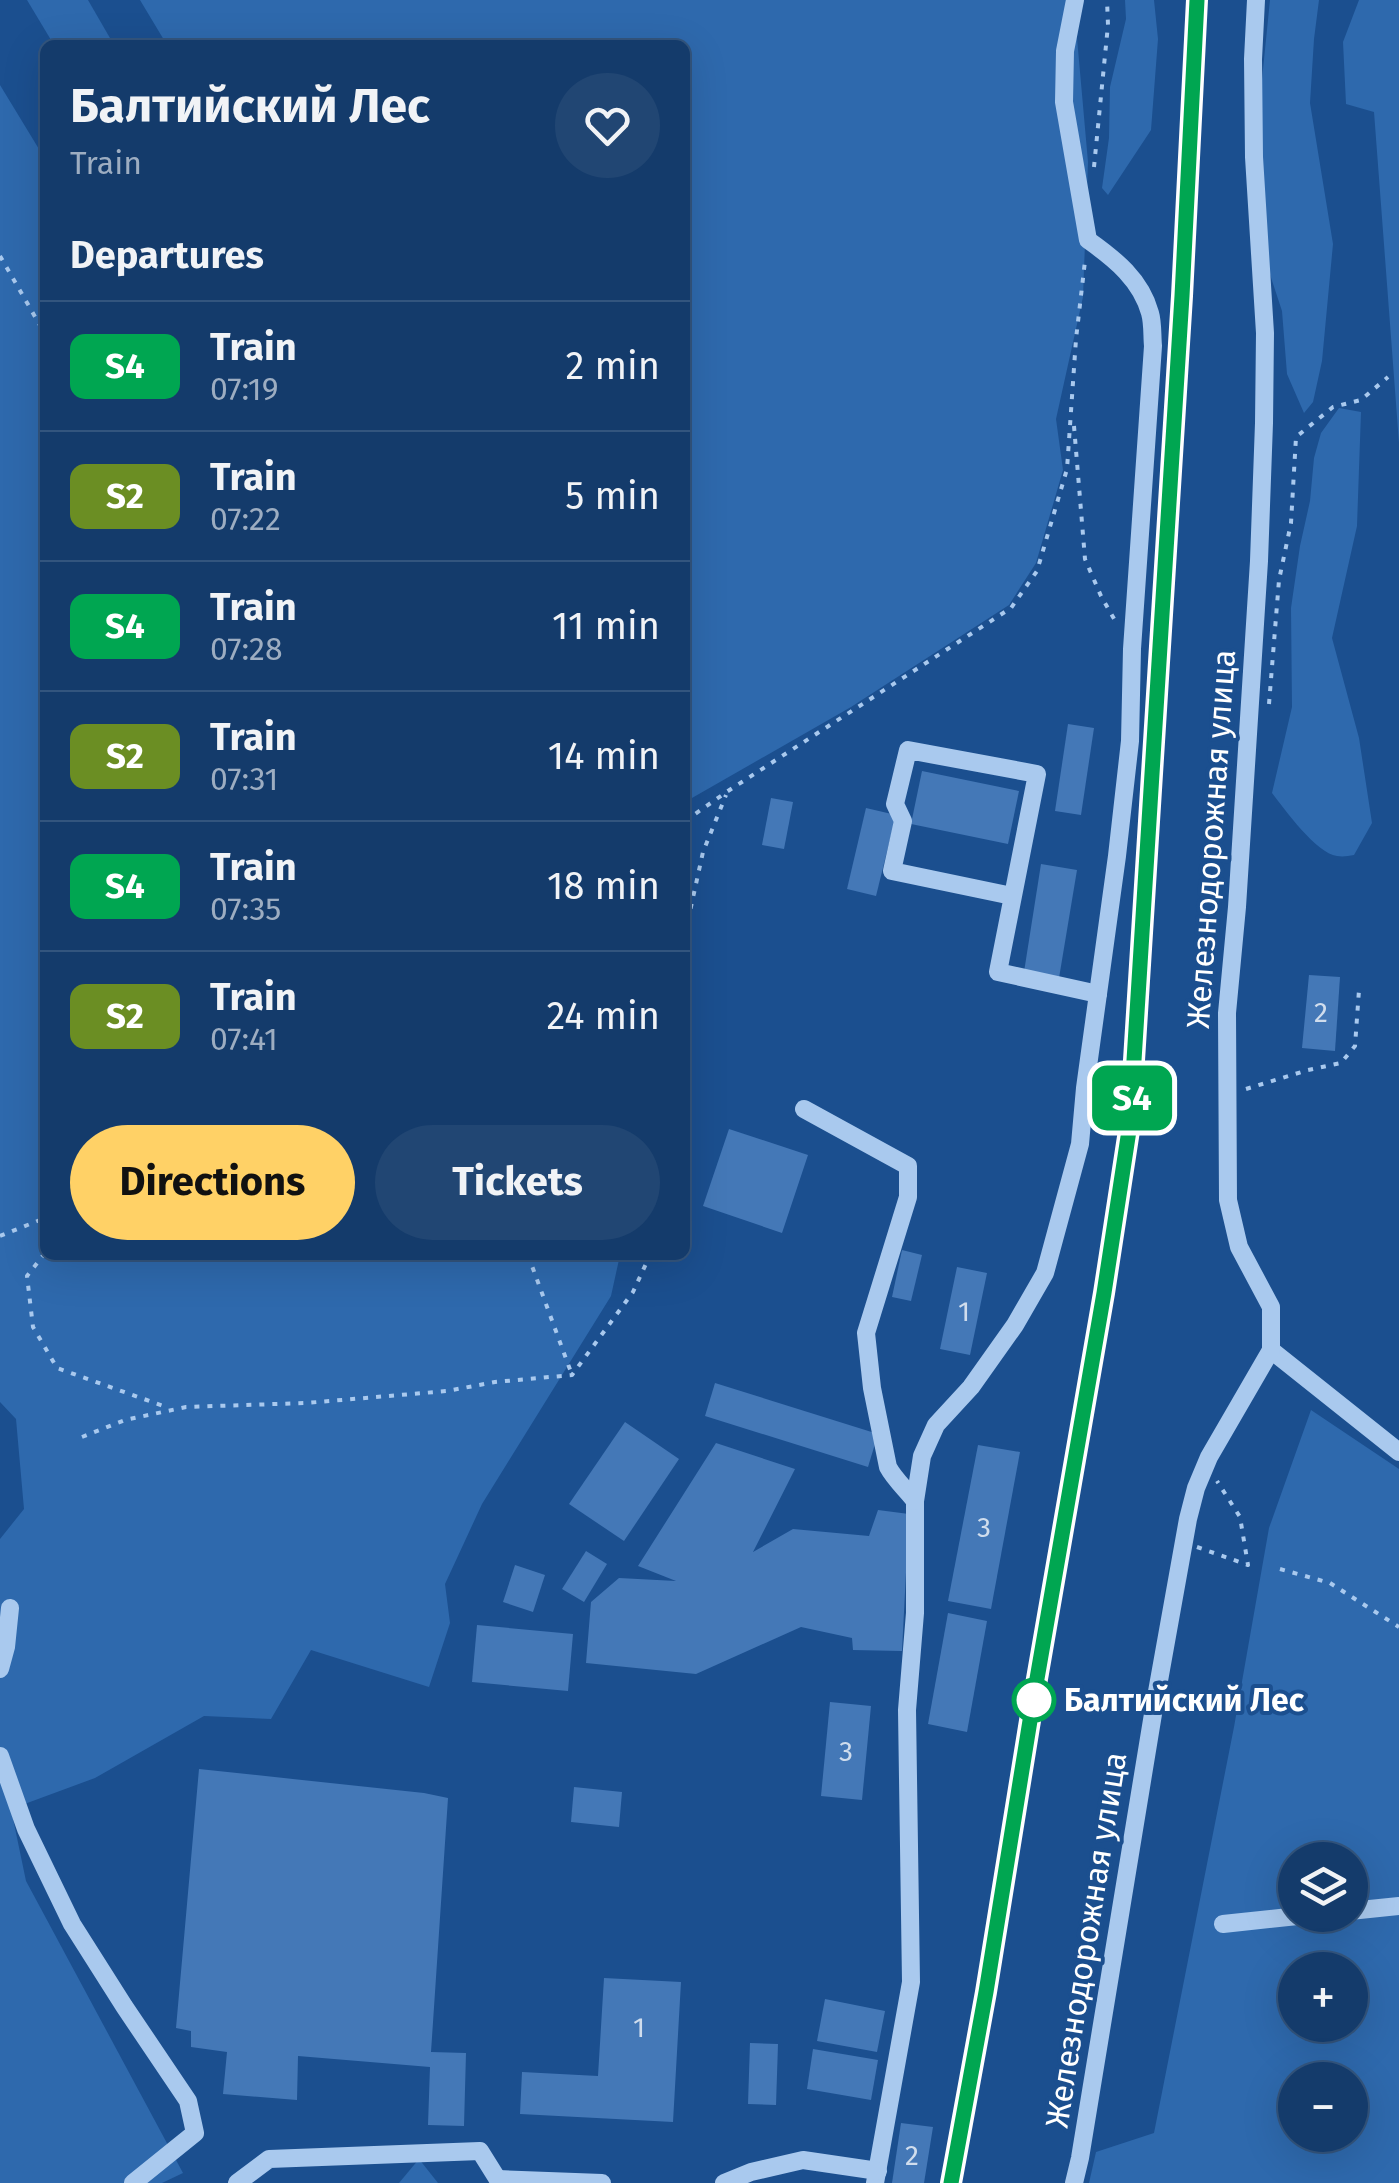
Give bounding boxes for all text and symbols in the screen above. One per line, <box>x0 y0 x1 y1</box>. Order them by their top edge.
button: heart <box>555 73 660 178</box>
text: Балтийский Лес <box>70 77 430 135</box>
text: Train <box>70 144 142 182</box>
text: Departures <box>70 232 264 278</box>
text: Train <box>210 324 297 370</box>
text: 2 min <box>566 343 660 389</box>
text: S4 <box>105 345 145 387</box>
text: 07:19 <box>210 370 278 408</box>
text: Train <box>210 454 297 500</box>
text: 5 min <box>565 473 660 519</box>
text: S2 <box>106 475 144 517</box>
text: 07:22 <box>210 500 281 538</box>
text: Train <box>210 584 297 630</box>
text: 11 min <box>552 603 660 649</box>
text: S4 <box>105 605 145 647</box>
text: 07:28 <box>210 630 283 668</box>
street label: Железнодорожная улица <box>1179 648 1243 1030</box>
text: Train <box>210 714 297 760</box>
text: 14 min <box>548 733 660 779</box>
text: S2 <box>106 735 144 777</box>
text: 07:31 <box>210 760 278 798</box>
text: Train <box>210 844 297 890</box>
text: 18 min <box>547 863 660 909</box>
text: S4 <box>105 865 145 907</box>
text: 07:35 <box>210 890 281 928</box>
text: Train <box>210 974 297 1020</box>
text: 24 min <box>546 993 660 1039</box>
text: S2 <box>106 995 144 1037</box>
house number: 2 <box>1314 996 1328 1029</box>
text: 07:41 <box>210 1020 278 1058</box>
line badge: S4 <box>1087 1066 1177 1130</box>
text: S4 <box>1112 1077 1152 1119</box>
button: Directions <box>70 1125 355 1240</box>
button: Tickets <box>375 1125 660 1240</box>
house number: 1 <box>958 1295 970 1328</box>
house number: 3 <box>977 1511 991 1544</box>
marker: Балтийский Лес <box>1013 1679 1055 1721</box>
place label: Балтийский Лес <box>1064 1681 1305 1719</box>
house number: 3 <box>839 1735 853 1768</box>
street label: Железнодорожная улица <box>1038 1749 1134 2131</box>
map controls <box>1278 1842 1368 2152</box>
button: layers <box>1278 1842 1368 1932</box>
button: + <box>1278 1952 1368 2042</box>
house number: 1 <box>633 2011 645 2044</box>
button: − <box>1278 2062 1368 2152</box>
house number: 2 <box>905 2139 919 2172</box>

